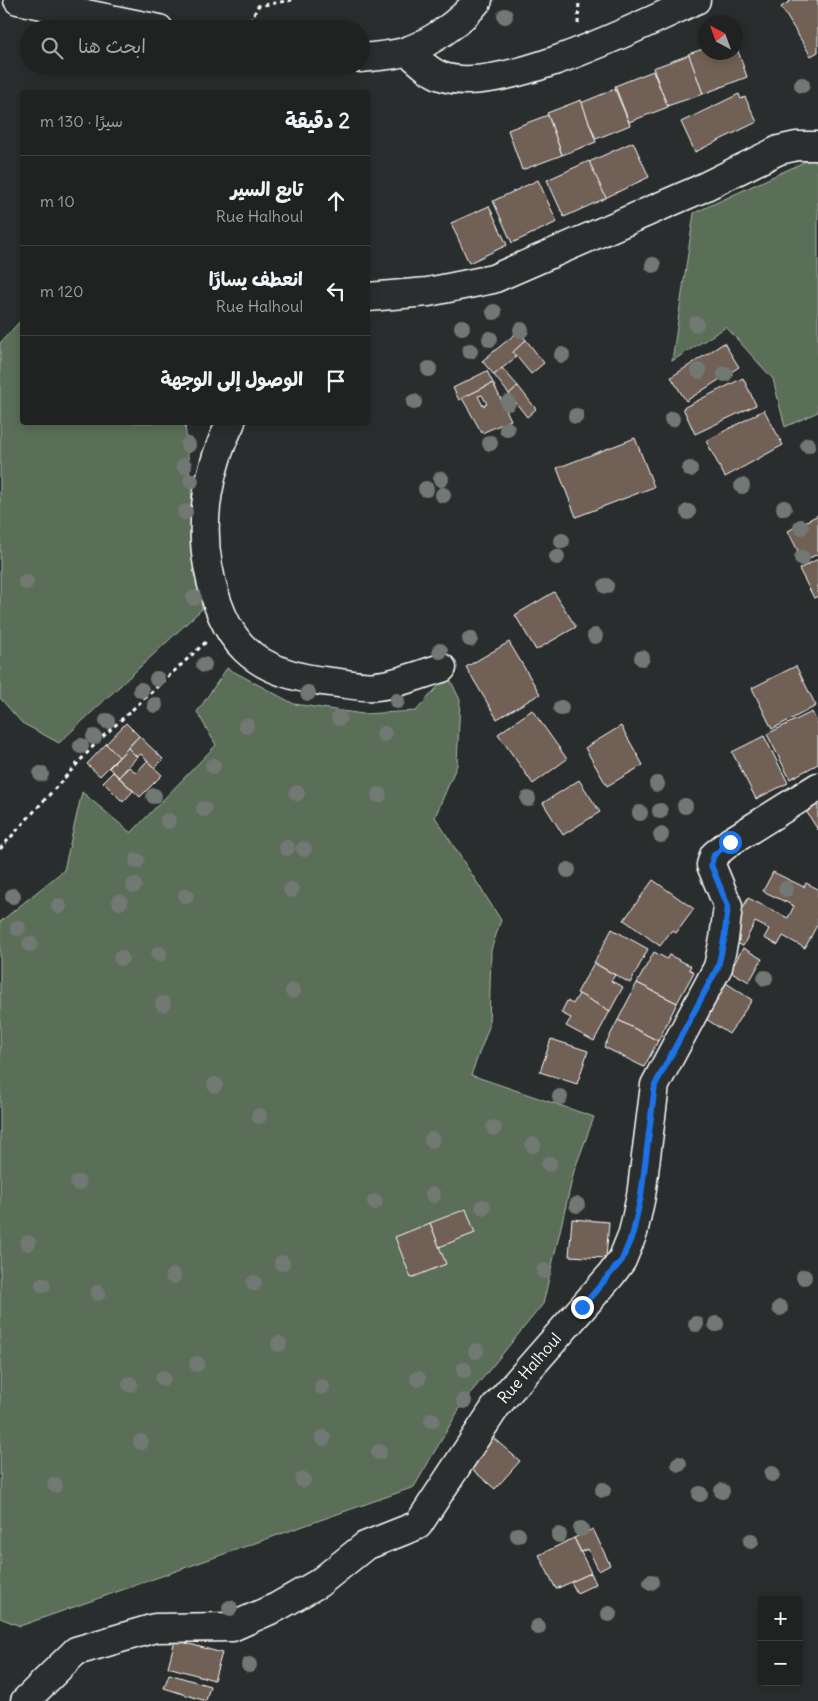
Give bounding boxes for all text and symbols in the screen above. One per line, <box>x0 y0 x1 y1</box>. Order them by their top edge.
north arrow <box>698 15 743 60</box>
search box <box>20 20 370 75</box>
icon: search <box>38 34 66 62</box>
text: ابحث هنا <box>78 34 146 58</box>
text: 2 دقيقة <box>285 107 350 134</box>
text: سيرًا · 130 m <box>40 111 123 131</box>
text: تابع السير <box>231 177 303 201</box>
icon: ahead <box>322 187 350 215</box>
text: 10 m <box>40 191 75 211</box>
text: Rue Halhoul <box>216 206 303 226</box>
text: انعطف يسارًا <box>209 267 303 291</box>
icon: left <box>322 277 350 305</box>
text: 120 m <box>40 281 84 301</box>
text: Rue Halhoul <box>216 296 303 316</box>
text: الوصول إلى الوجهة <box>160 367 303 391</box>
icon: arrive <box>322 367 350 395</box>
route start <box>719 831 742 854</box>
route end <box>571 1296 594 1319</box>
street label: Rue Halhoul <box>493 1329 565 1407</box>
map controls <box>758 1596 803 1686</box>
button: + <box>758 1596 803 1641</box>
button: − <box>758 1641 803 1686</box>

